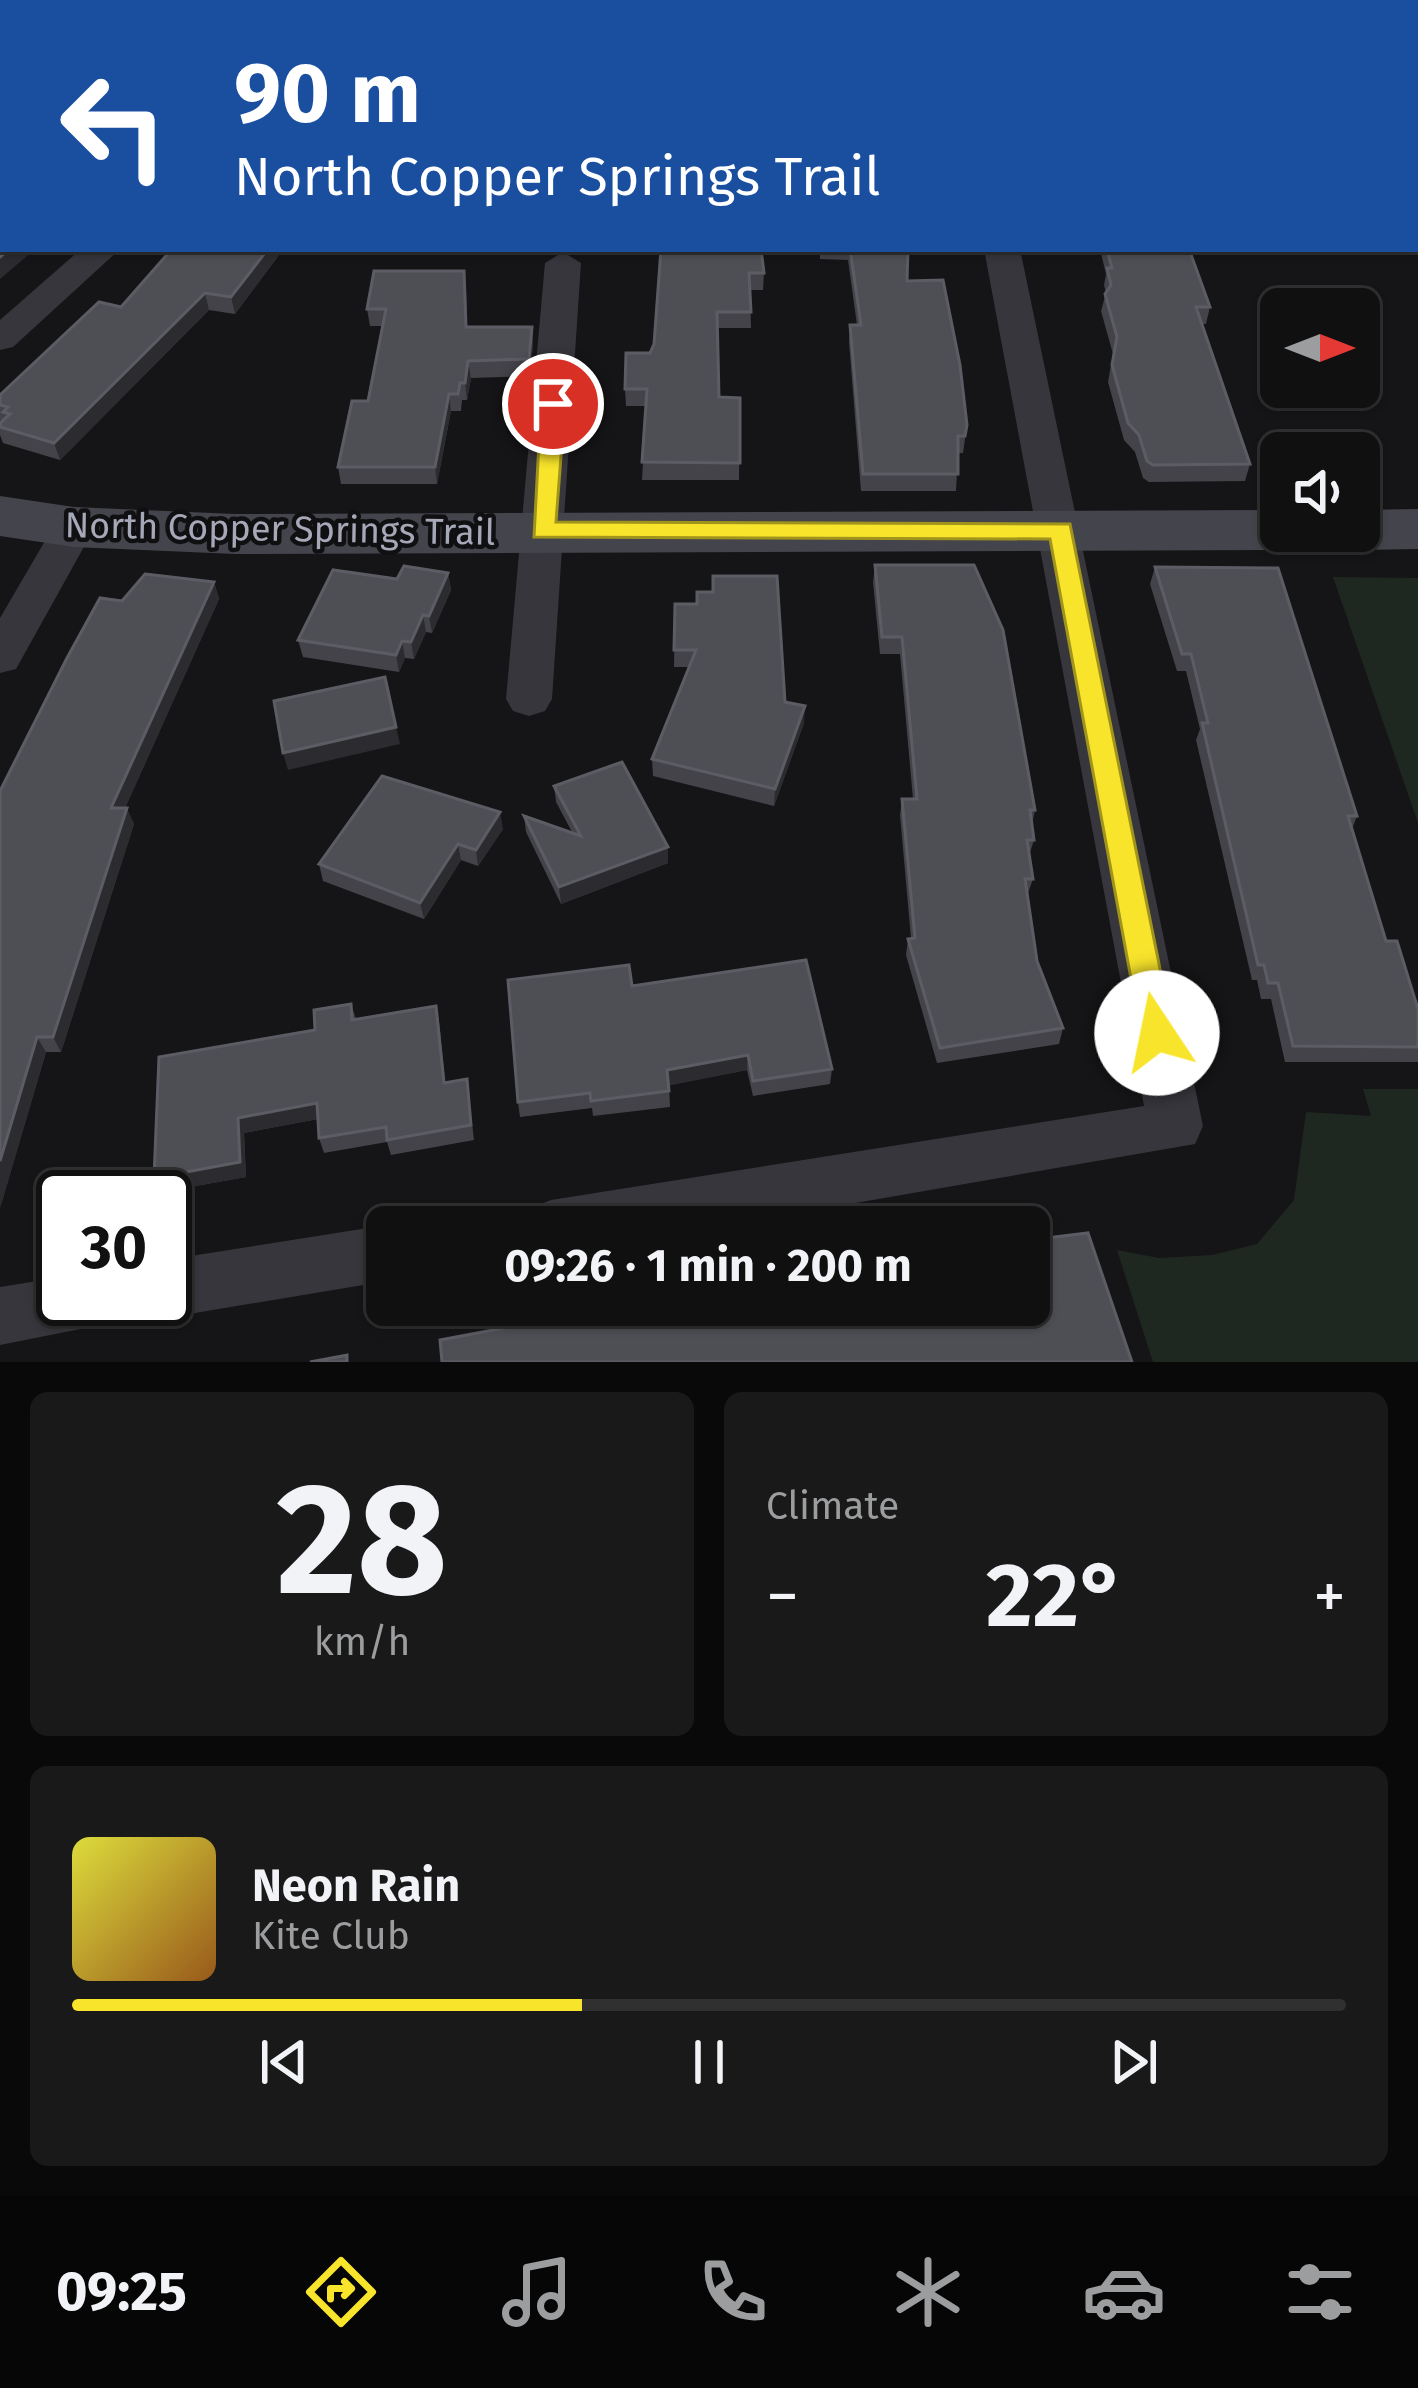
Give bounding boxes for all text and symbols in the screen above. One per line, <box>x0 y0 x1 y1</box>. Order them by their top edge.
text: 90 m <box>234 43 421 144</box>
icon: left <box>36 48 192 204</box>
text: North Copper Springs Trail <box>234 145 880 209</box>
north arrow <box>1260 288 1380 408</box>
map controls <box>1260 288 1380 552</box>
pin <box>502 353 604 455</box>
icon: arrive <box>520 371 586 437</box>
button: sound <box>1260 432 1380 552</box>
street label: North Copper Springs Trail <box>64 503 496 555</box>
position arrow <box>1094 970 1220 1096</box>
speed limit sign: 30 <box>36 1170 192 1326</box>
text: 09:26 · 1 min · 200 m <box>504 1239 912 1293</box>
text: 28 <box>276 1447 448 1634</box>
text: Climate <box>766 1483 899 1529</box>
text: 22° <box>986 1542 1126 1650</box>
text: − <box>766 1557 799 1636</box>
text: + <box>1313 1557 1346 1636</box>
text: km/h <box>314 1619 410 1665</box>
text: Neon Rain <box>252 1859 460 1913</box>
text: Kite Club <box>252 1913 410 1959</box>
icon: previous <box>251 2029 317 2095</box>
icon: pause <box>676 2029 742 2095</box>
icon: next <box>1101 2029 1167 2095</box>
icon: directions <box>299 2250 383 2334</box>
icon: music <box>495 2250 579 2334</box>
icon: phone <box>691 2250 775 2334</box>
icon: climate <box>886 2250 970 2334</box>
icon: car <box>1082 2250 1166 2334</box>
icon: filters <box>1278 2250 1362 2334</box>
text: 09:25 <box>56 2260 187 2324</box>

